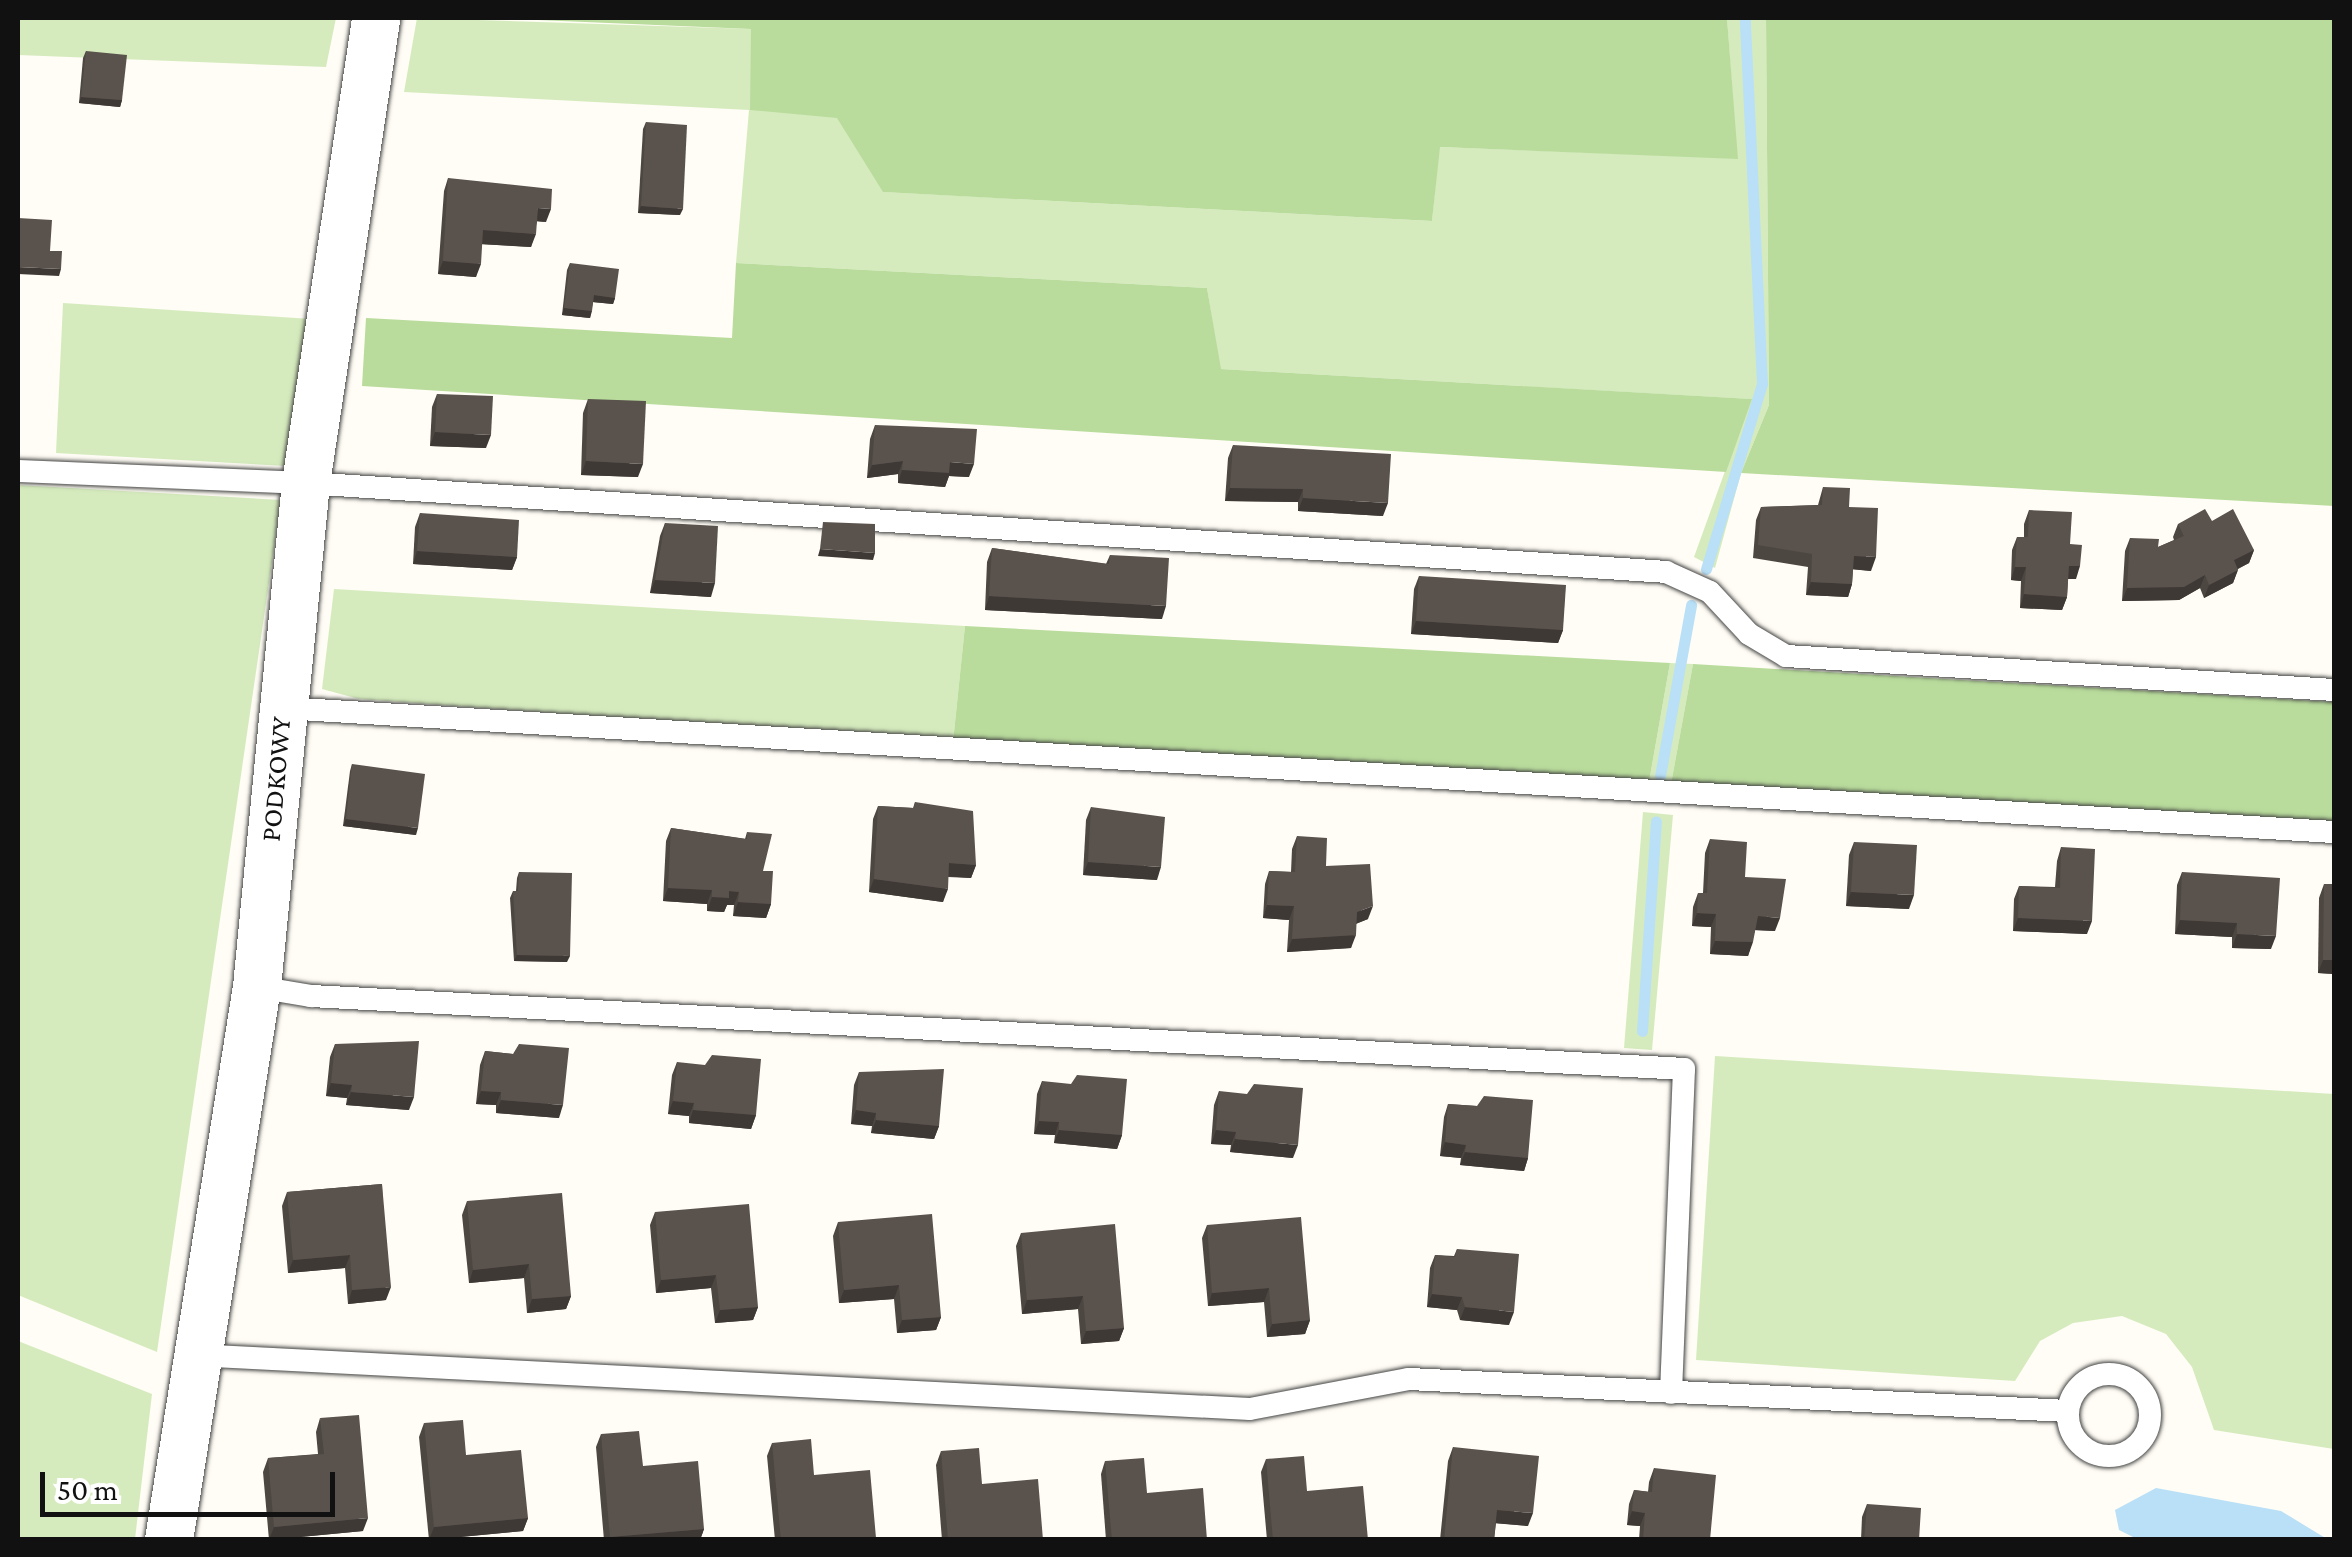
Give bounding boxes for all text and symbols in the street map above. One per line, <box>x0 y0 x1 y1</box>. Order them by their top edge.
street label: PODKOWY <box>254 715 298 843</box>
scale bar <box>45 1452 340 1514</box>
text: 50 m <box>57 1473 118 1506</box>

